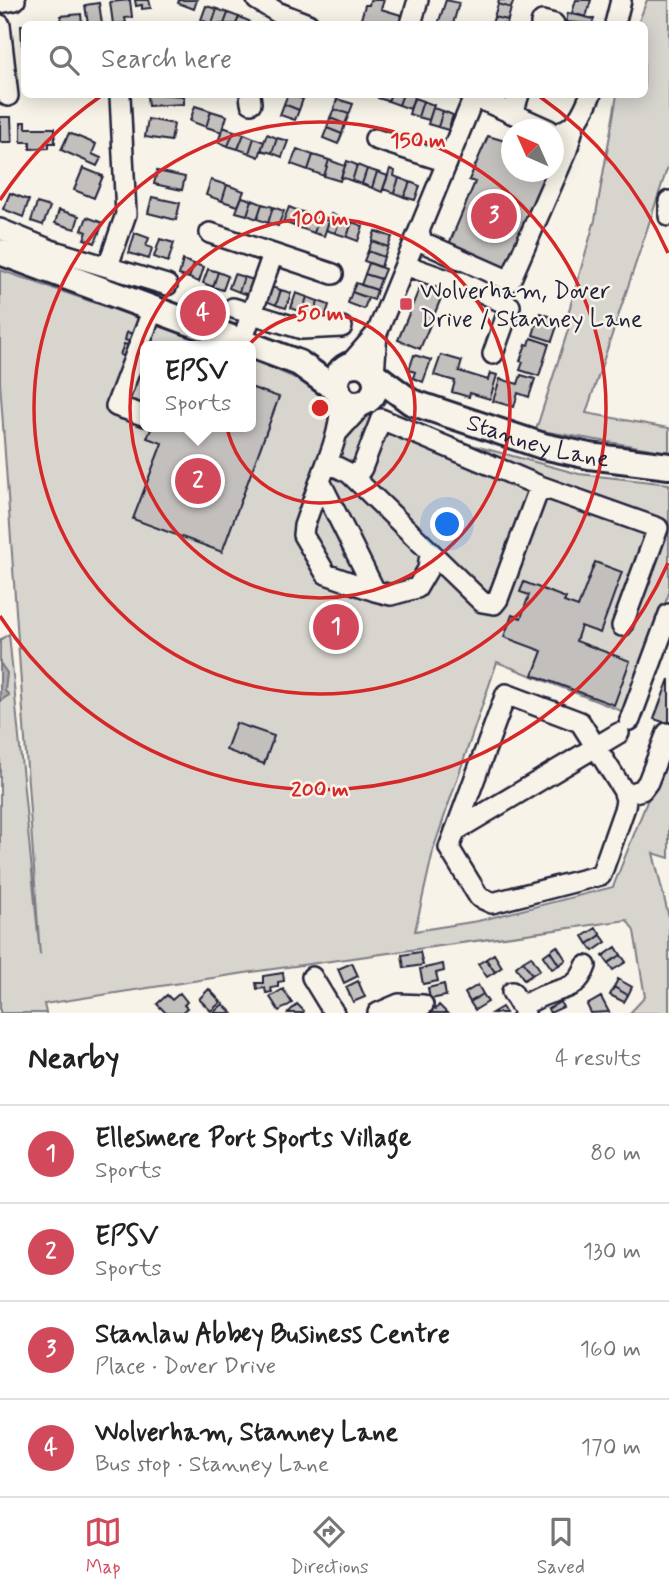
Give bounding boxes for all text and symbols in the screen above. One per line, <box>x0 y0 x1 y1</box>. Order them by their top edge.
search box <box>21 21 648 98</box>
icon: search <box>45 41 83 79</box>
text: Search here <box>101 43 232 77</box>
north arrow <box>501 119 564 182</box>
text: 150 m <box>390 127 446 155</box>
pin: 3 <box>471 190 517 242</box>
text: 100 m <box>292 205 348 233</box>
place label: Wolverham, Dover Drive / Stanney Lane <box>420 276 643 335</box>
pin: 4 <box>180 287 226 339</box>
marker: Wolverham, Dover Drive / Stanney Lane <box>398 296 414 312</box>
text: 50 m <box>297 300 344 328</box>
popup <box>140 341 256 432</box>
text: EPSV <box>165 355 228 389</box>
text: Sports <box>165 389 231 419</box>
centre of rings <box>308 396 332 420</box>
street label: Stanney Lane <box>462 408 611 475</box>
pin: 2 <box>175 455 221 507</box>
your location <box>430 507 464 541</box>
pin: 1 <box>313 601 359 653</box>
text: 200 m <box>291 776 349 804</box>
text: Nearby <box>28 1039 119 1078</box>
text: 4 results <box>555 1044 641 1074</box>
text: Ellesmere Port Sports Village <box>95 1122 411 1156</box>
text: 1 <box>46 1139 56 1169</box>
text: 80 m <box>590 1139 641 1169</box>
text: Sports <box>95 1156 162 1186</box>
text: EPSV <box>95 1220 159 1254</box>
text: 2 <box>45 1237 57 1267</box>
text: 130 m <box>583 1237 641 1267</box>
text: Sports <box>95 1254 162 1284</box>
text: Stanlaw Abbey Business Centre <box>95 1318 450 1352</box>
text: 3 <box>46 1335 56 1365</box>
text: 160 m <box>580 1335 641 1365</box>
text: Place · Dover Drive <box>95 1352 276 1382</box>
text: Wolverham, Stanney Lane <box>95 1416 398 1450</box>
text: 4 <box>44 1433 58 1463</box>
text: 170 m <box>581 1433 641 1463</box>
text: Bus stop · Stanney Lane <box>95 1450 329 1480</box>
tab: Map <box>84 1513 122 1580</box>
tab: Directions <box>290 1513 369 1580</box>
tab: Saved <box>537 1513 585 1580</box>

